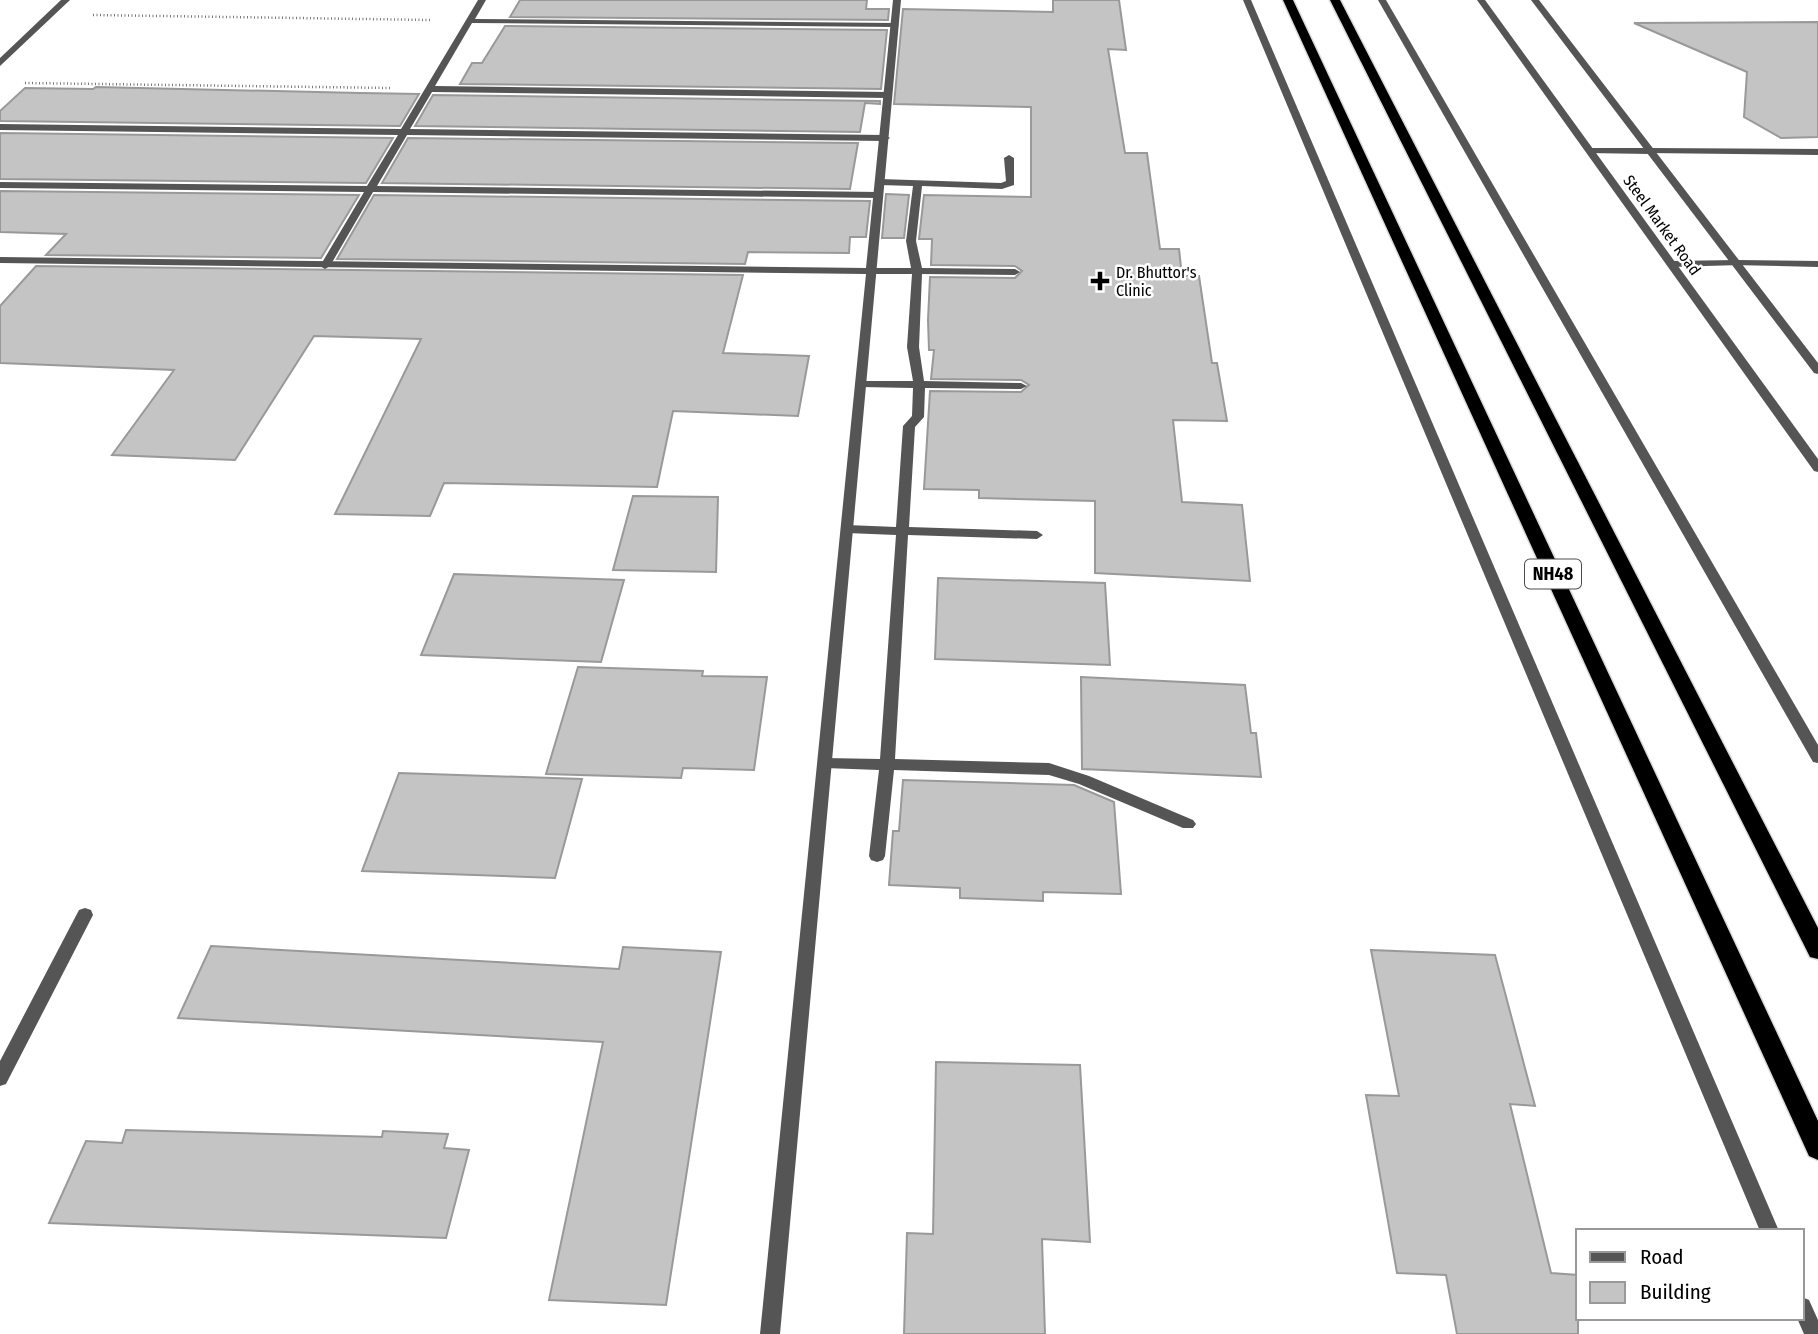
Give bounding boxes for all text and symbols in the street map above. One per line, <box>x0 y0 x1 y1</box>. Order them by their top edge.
street label: Steel Market Road <box>1619 171 1705 279</box>
place label: Dr. Bhuttor's Clinic <box>1116 263 1197 300</box>
marker: Dr. Bhuttor's Clinic <box>1090 271 1110 291</box>
road number: NH48 <box>1525 560 1581 588</box>
legend <box>1576 1229 1804 1320</box>
text: Road <box>1640 1244 1684 1270</box>
text: Building <box>1640 1279 1711 1305</box>

